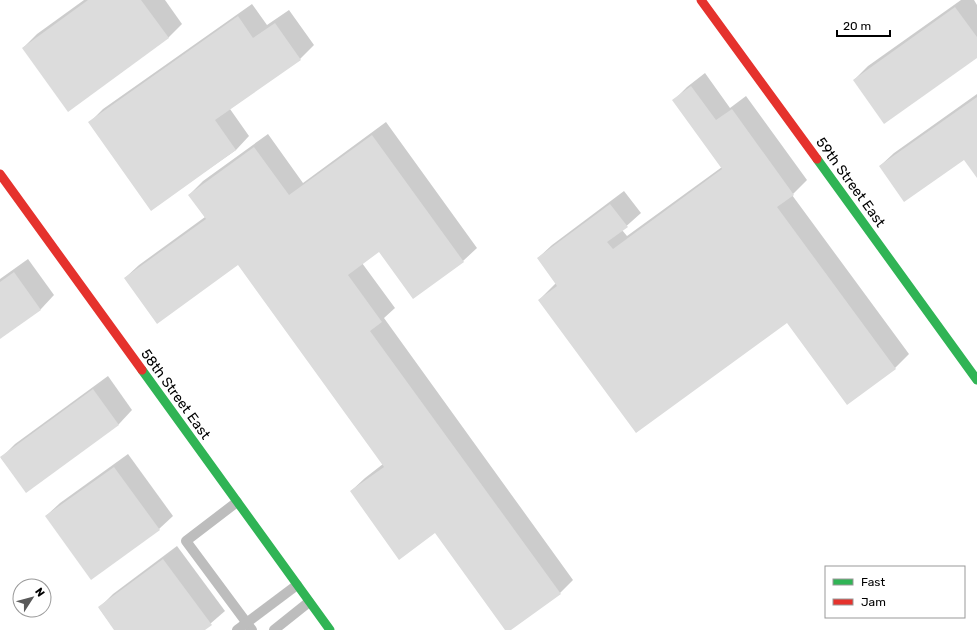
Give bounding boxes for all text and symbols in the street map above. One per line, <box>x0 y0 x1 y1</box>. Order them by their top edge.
scale bar <box>837 12 890 38</box>
text: 20 m <box>843 19 871 33</box>
street label: 59th Street East <box>812 134 889 231</box>
street label: 58th Street East <box>137 346 214 443</box>
legend <box>825 566 965 618</box>
text: Fast <box>861 575 885 589</box>
north arrow <box>12 578 52 618</box>
text: N <box>32 585 47 600</box>
text: Jam <box>861 595 886 609</box>

